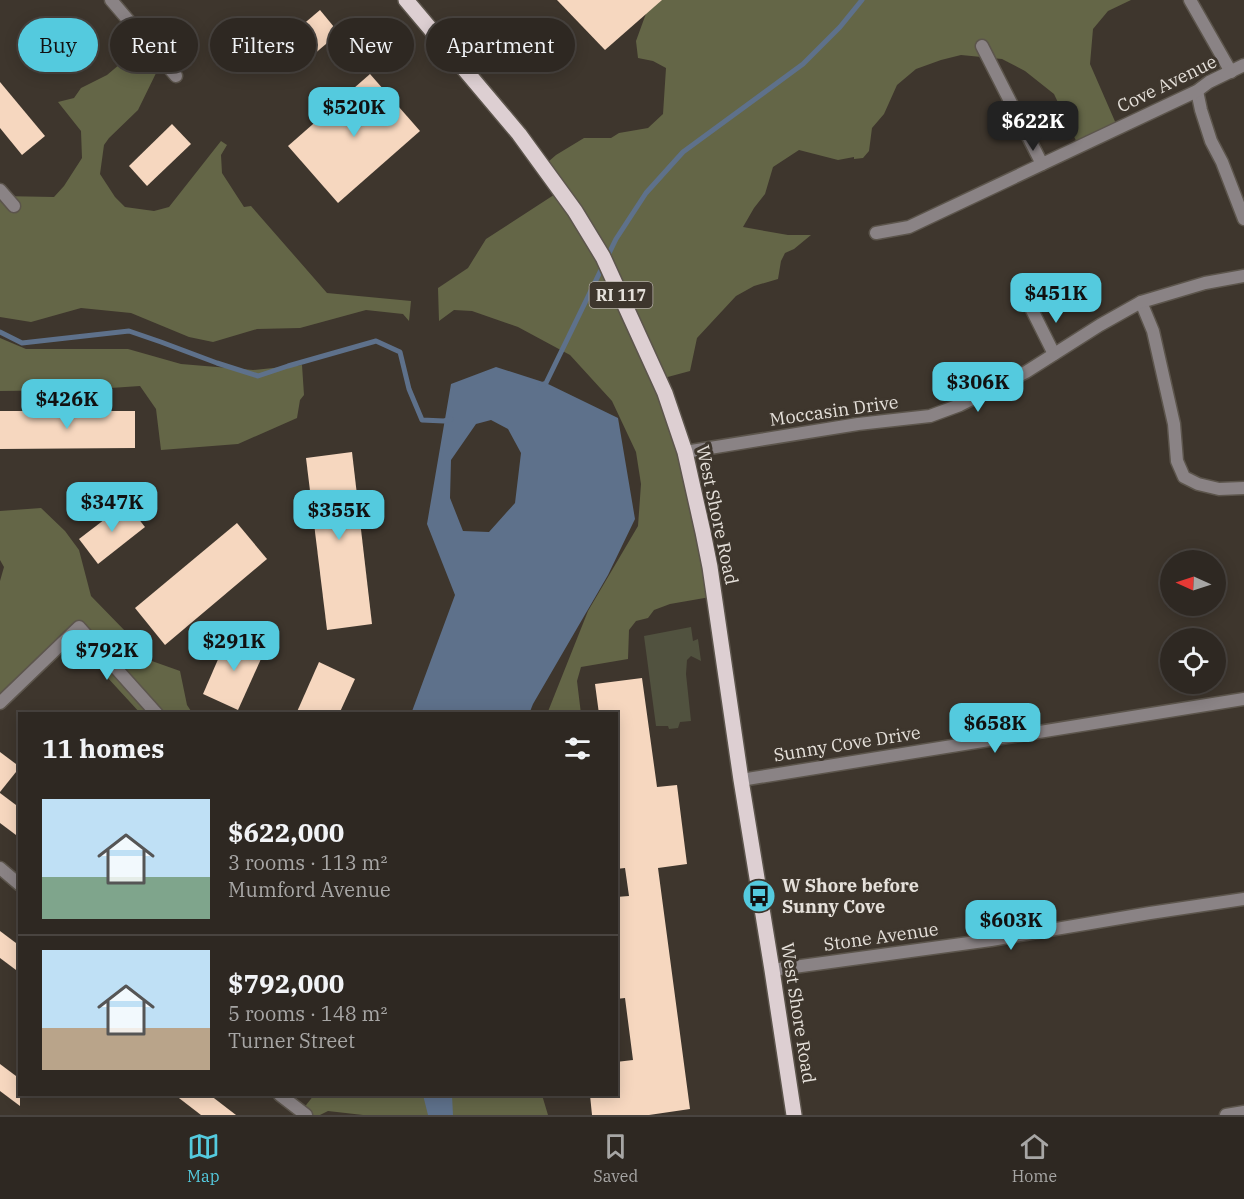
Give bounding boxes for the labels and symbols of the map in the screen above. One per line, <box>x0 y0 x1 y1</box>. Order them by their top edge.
street label: Cove Avenue <box>1113 50 1220 118</box>
pin: $520K <box>312 87 396 138</box>
pin: $622K <box>991 101 1075 152</box>
pin: $451K <box>1014 273 1098 324</box>
road number: RI 117 <box>590 282 652 308</box>
pin: $306K <box>936 362 1020 413</box>
pin: $426K <box>25 379 109 430</box>
street label: Moccasin Drive <box>768 390 900 431</box>
street label: West Shore Road <box>691 443 744 587</box>
pin: $347K <box>70 482 154 533</box>
pin: $355K <box>297 490 381 541</box>
north arrow <box>1160 550 1226 616</box>
pin: $291K <box>192 621 276 672</box>
pin: $792K <box>65 630 149 681</box>
pin: $658K <box>953 703 1037 754</box>
street label: Sunny Cove Drive <box>772 721 922 766</box>
place label: W Shore before Sunny Cove <box>782 874 919 918</box>
bus stop icon: W Shore before Sunny Cove <box>741 878 777 914</box>
pin: $603K <box>969 900 1053 951</box>
street label: Stone Avenue <box>822 917 940 956</box>
street label: West Shore Road <box>776 941 821 1085</box>

